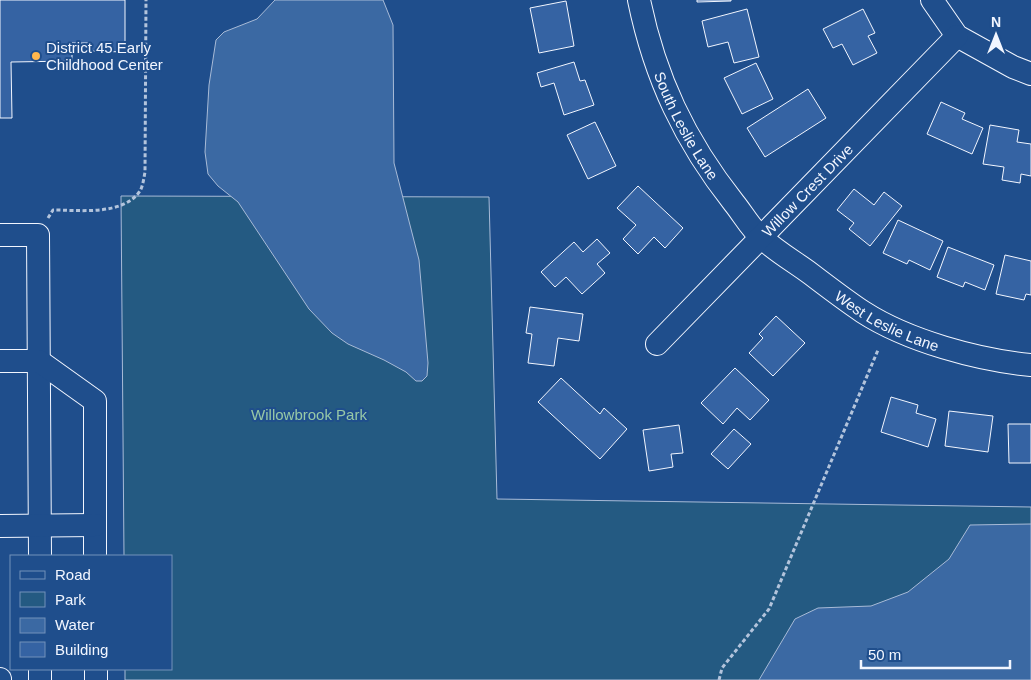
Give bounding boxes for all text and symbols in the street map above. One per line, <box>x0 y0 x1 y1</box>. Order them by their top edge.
north arrow <box>971 10 1021 60</box>
text: N <box>991 14 1001 30</box>
place label: District 45 Early Childhood Center <box>46 39 163 73</box>
marker: District 45 Early Childhood Center <box>30 50 42 62</box>
street label: South Leslie Lane <box>651 69 722 183</box>
street label: Willow Crest Drive <box>758 140 856 240</box>
street label: West Leslie Lane <box>832 287 941 354</box>
park label: Willowbrook Park <box>251 406 367 423</box>
legend <box>10 555 172 670</box>
text: Road <box>55 566 91 583</box>
text: Park <box>55 591 86 608</box>
text: Water <box>55 616 94 633</box>
scale bar <box>861 638 1010 670</box>
text: Building <box>55 641 108 658</box>
text: 50 m <box>868 646 901 663</box>

